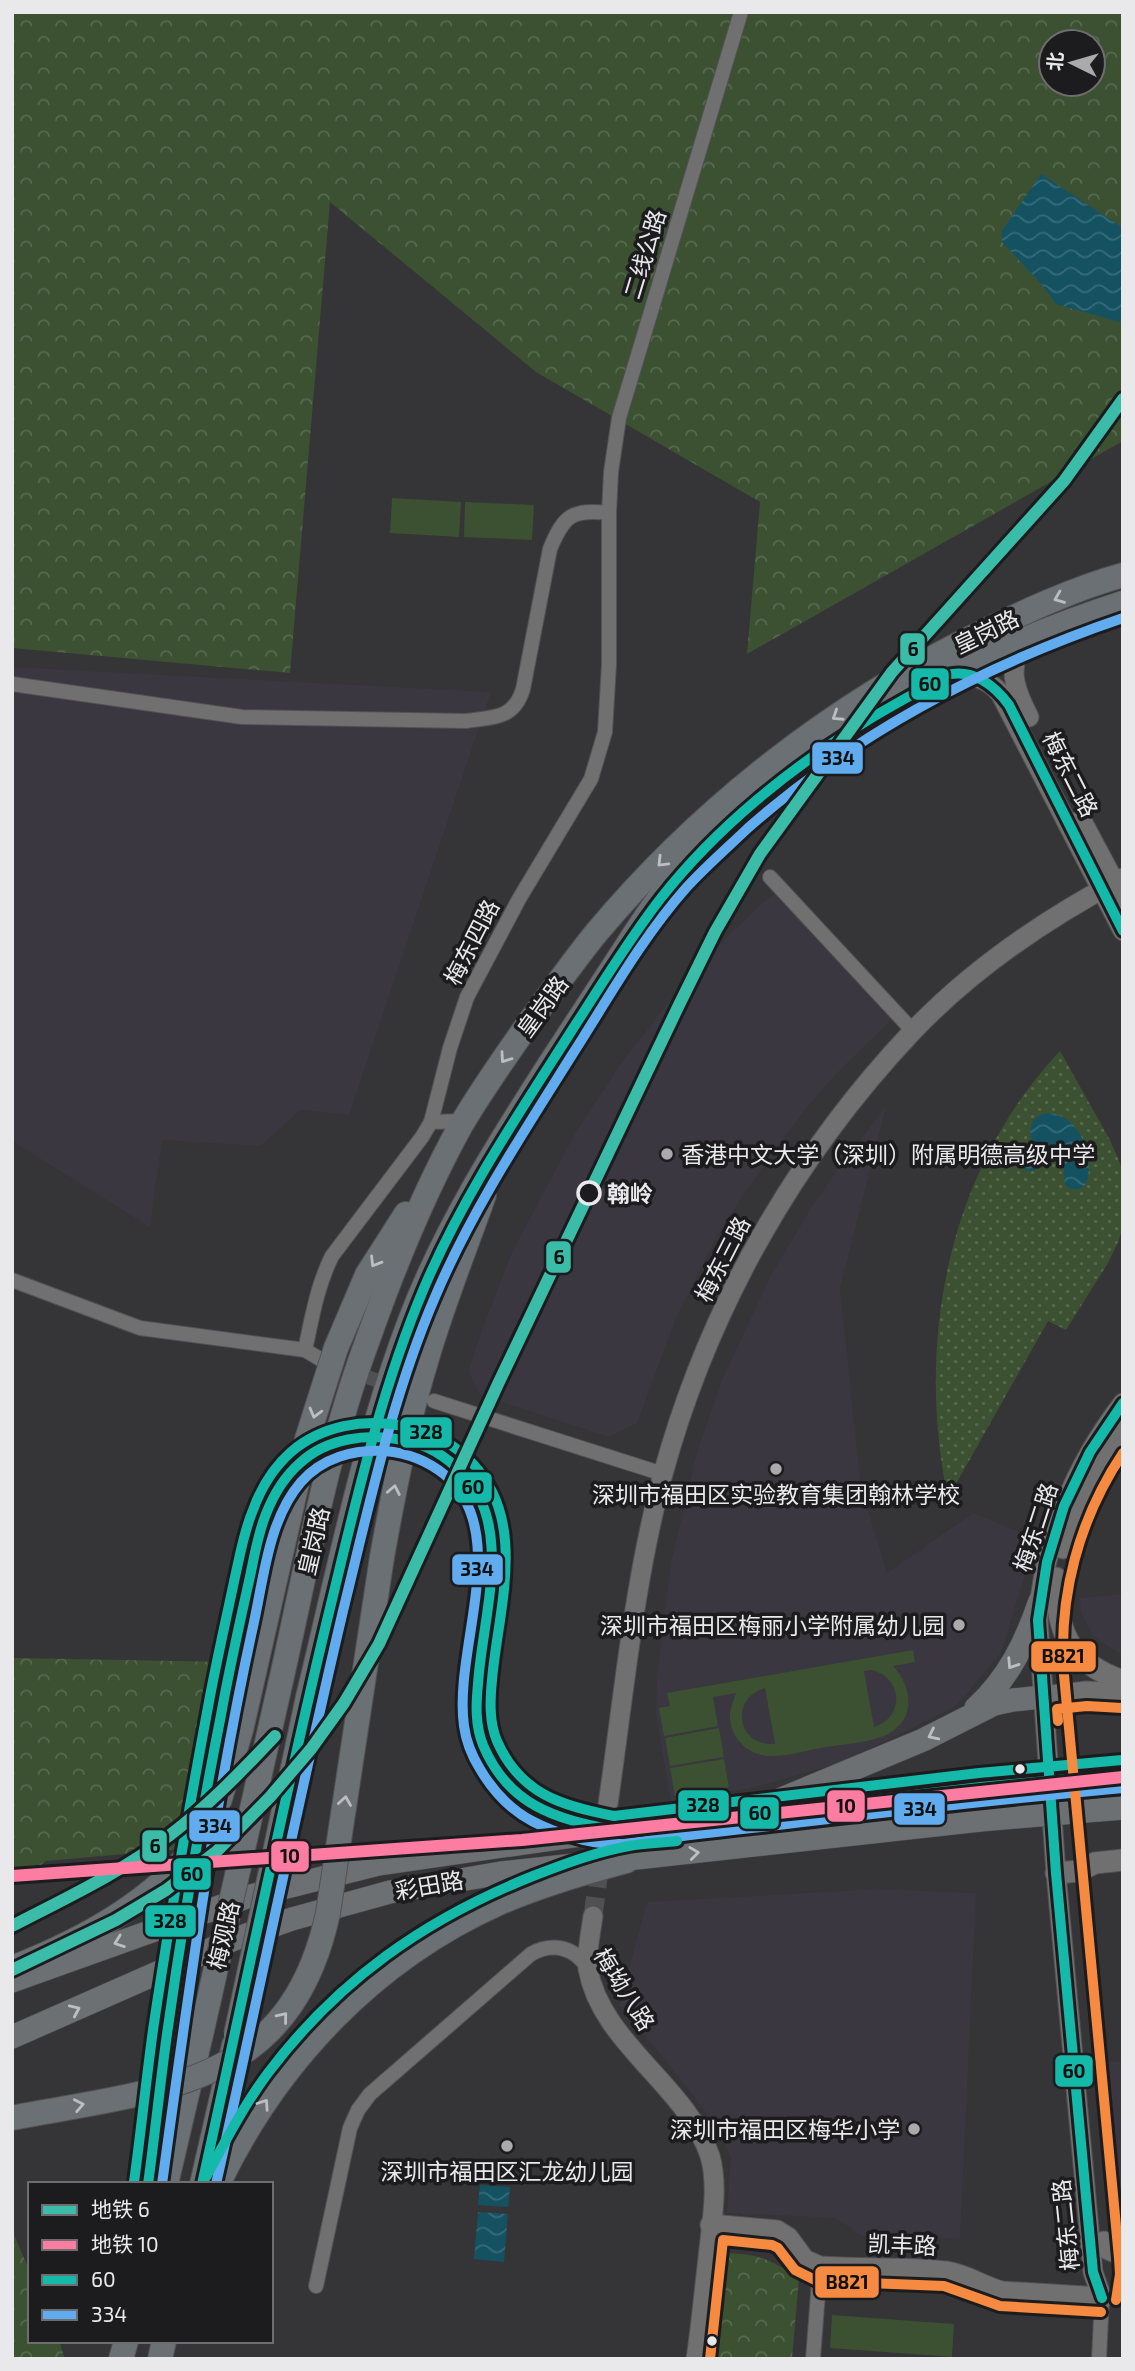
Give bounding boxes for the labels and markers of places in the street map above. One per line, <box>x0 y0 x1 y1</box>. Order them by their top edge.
place label: 香港中文大学（深圳）附属明德高级中学 <box>681 1140 1095 1168</box>
marker: 香港中文大学（深圳）附属明德高级中学 <box>659 1146 675 1162</box>
place label: 翰岭 <box>607 1179 653 1207</box>
marker: 翰岭 <box>577 1181 601 1205</box>
marker: 深圳市福田区实验教育集团翰林学校 <box>768 1461 784 1477</box>
place label: 深圳市福田区实验教育集团翰林学校 <box>592 1480 960 1508</box>
place label: 深圳市福田区梅丽小学附属幼儿园 <box>600 1611 945 1639</box>
marker: 深圳市福田区梅丽小学附属幼儿园 <box>951 1617 967 1633</box>
unlabelled marker <box>1013 1762 1027 1776</box>
place label: 深圳市福田区梅华小学 <box>670 2115 900 2143</box>
marker: 深圳市福田区梅华小学 <box>906 2121 922 2137</box>
marker: 深圳市福田区汇龙幼儿园 <box>499 2138 515 2154</box>
place label: 深圳市福田区汇龙幼儿园 <box>381 2157 634 2185</box>
unlabelled marker <box>705 2334 719 2348</box>

